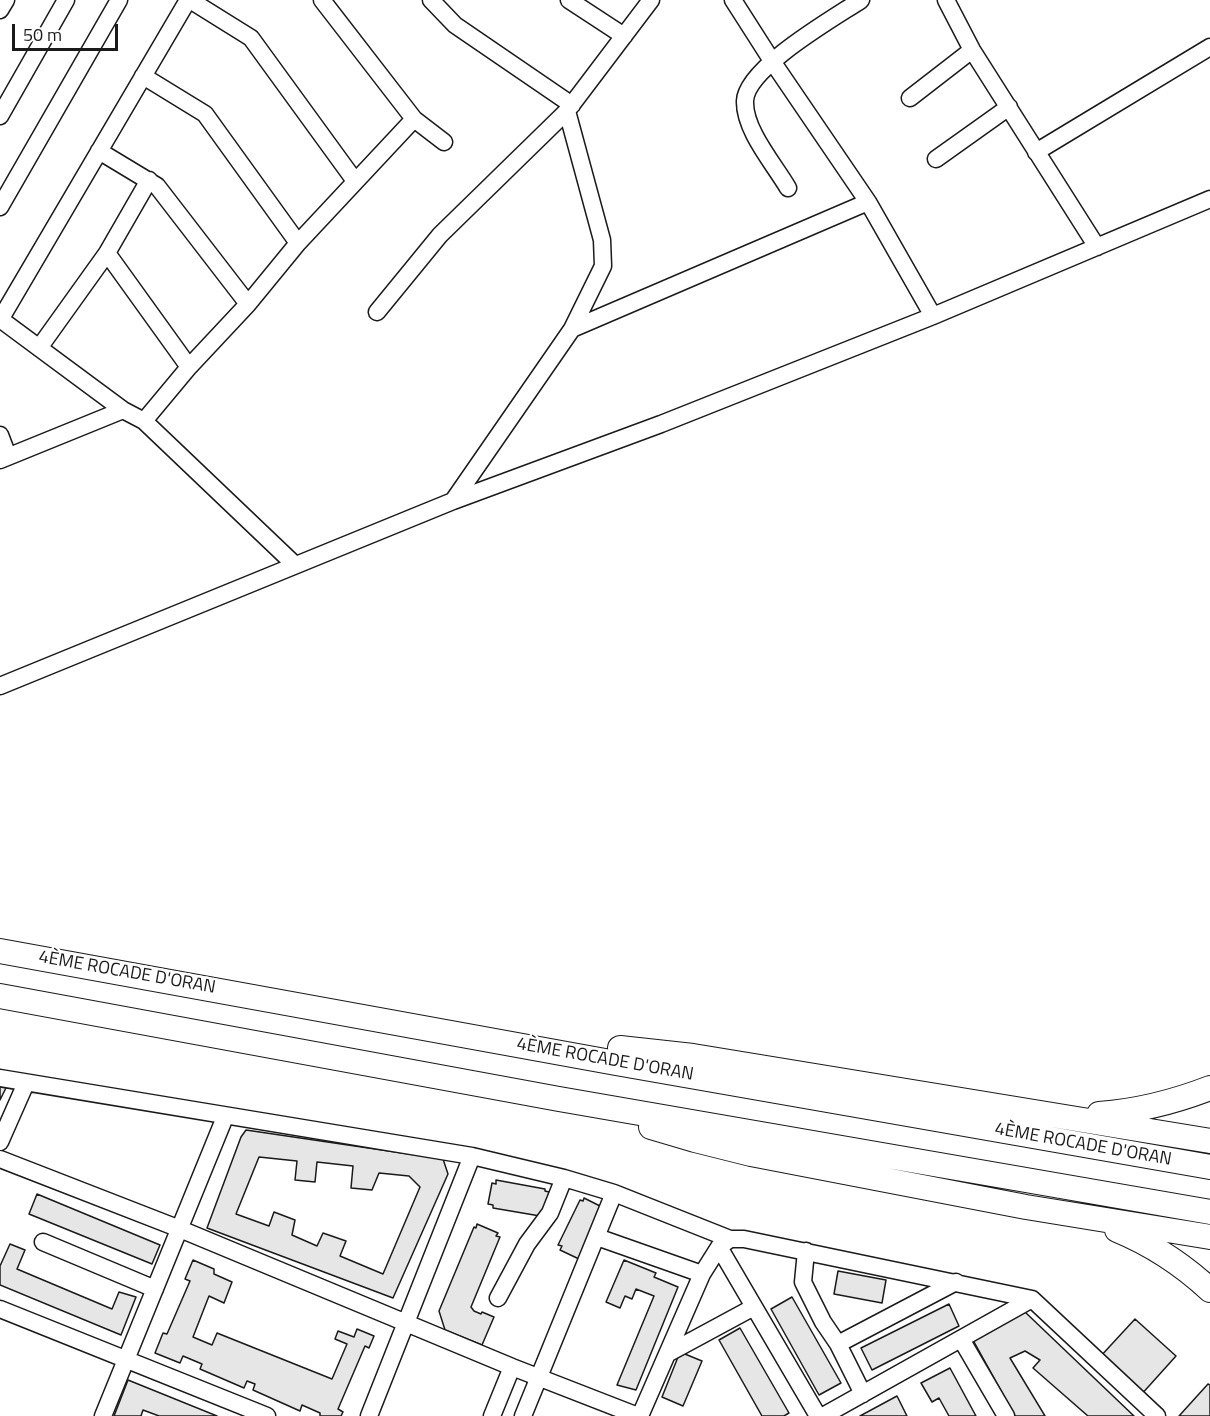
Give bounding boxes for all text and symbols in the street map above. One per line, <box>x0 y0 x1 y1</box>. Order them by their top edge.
scale bar <box>15 12 122 50</box>
text: 50 m <box>23 21 62 48</box>
street label: 4ÈME ROCADE D'ORAN <box>37 947 217 999</box>
street label: 4ÈME ROCADE D'ORAN <box>515 1034 695 1086</box>
street label: 4ÈME ROCADE D'ORAN <box>993 1119 1173 1171</box>

